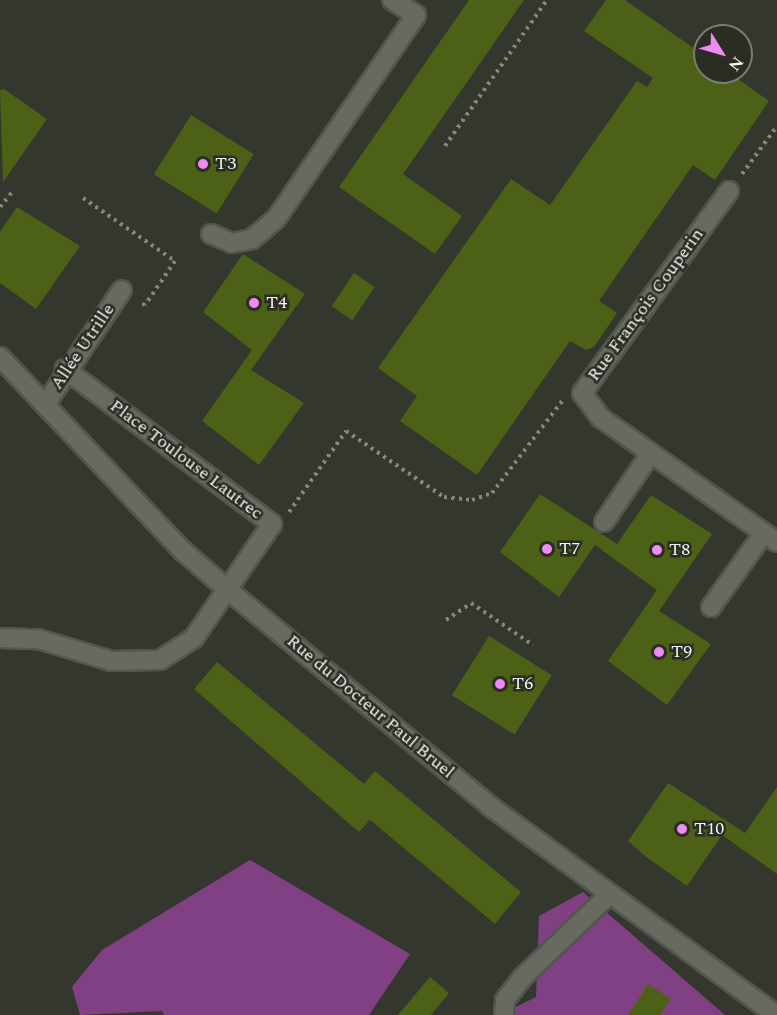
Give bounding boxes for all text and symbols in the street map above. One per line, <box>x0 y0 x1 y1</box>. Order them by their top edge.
north arrow <box>693 24 753 84</box>
text: N <box>722 51 749 76</box>
place label: T3 <box>215 153 236 175</box>
marker: T3 <box>196 157 210 171</box>
street label: Rue François Couperin <box>583 224 709 386</box>
place label: T4 <box>266 292 287 314</box>
marker: T4 <box>247 296 261 310</box>
street label: Allée Utrille <box>46 300 120 394</box>
street label: Place Toulouse Lautrec <box>105 395 267 525</box>
place label: T7 <box>559 538 580 560</box>
place label: T8 <box>669 539 690 561</box>
marker: T7 <box>540 542 554 556</box>
marker: T8 <box>650 543 664 557</box>
street label: Rue du Docteur Paul Bruel <box>282 631 458 783</box>
place label: T9 <box>671 641 692 663</box>
marker: T9 <box>652 645 666 659</box>
place label: T6 <box>512 673 533 695</box>
marker: T6 <box>493 677 507 691</box>
place label: T10 <box>694 818 724 840</box>
marker: T10 <box>675 822 689 836</box>

